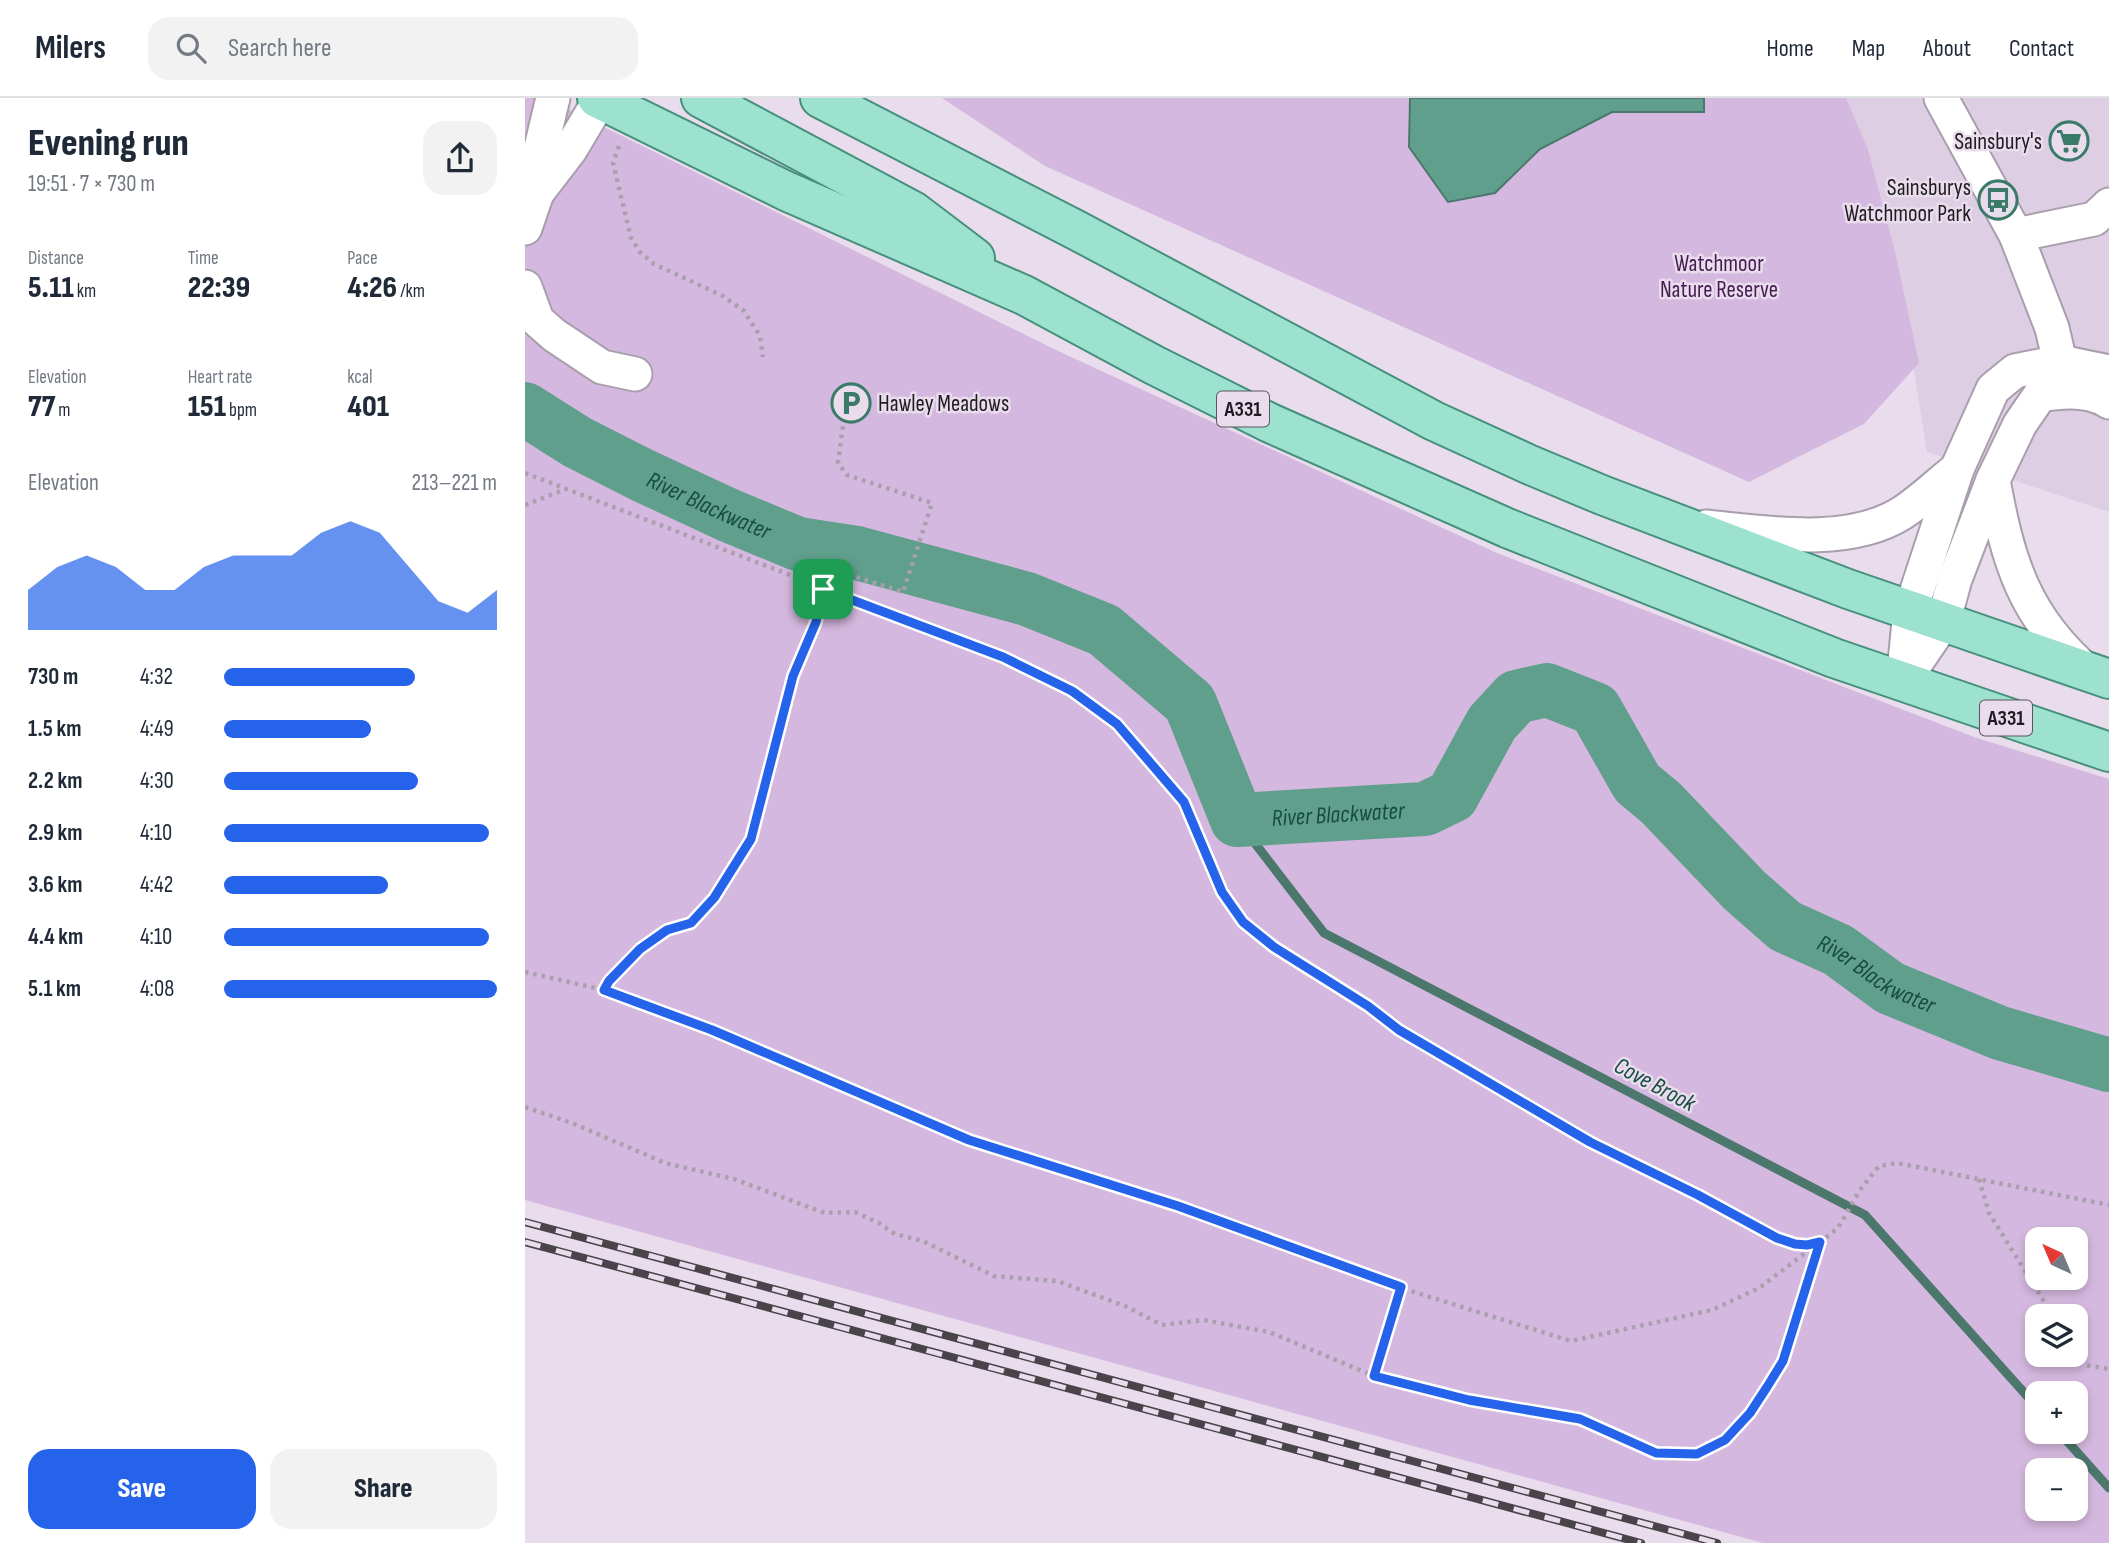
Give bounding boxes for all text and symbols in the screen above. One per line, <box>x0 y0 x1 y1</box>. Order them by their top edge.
search box <box>148 17 638 80</box>
text: Milers <box>35 28 106 68</box>
icon: search <box>172 29 210 67</box>
text: Search here <box>228 33 331 64</box>
text: Home <box>1766 34 1814 63</box>
text: Map <box>1852 34 1885 63</box>
text: About <box>1923 34 1971 63</box>
text: Contact <box>2009 34 2074 63</box>
supermarket icon: Sainsbury's <box>2048 120 2090 162</box>
text: Evening run <box>28 121 189 166</box>
button: share <box>423 121 497 195</box>
place label: Sainsbury's <box>1954 128 2042 156</box>
text: 19:51 · 7 × 730 m <box>28 170 155 198</box>
place label: Sainsburys Watchmoor Park <box>1844 174 1971 228</box>
bus stop icon: Sainsburys Watchmoor Park <box>1977 179 2019 221</box>
text: Distance <box>28 247 84 270</box>
text: Time <box>188 247 219 270</box>
text: Pace <box>347 247 378 270</box>
park label: Watchmoor Nature Reserve <box>1660 250 1778 304</box>
text: 5.11 <box>28 270 74 306</box>
text: 22:39 <box>188 270 250 306</box>
text: 4:26 <box>347 270 397 306</box>
text: km <box>74 280 96 303</box>
text: /km <box>397 280 425 303</box>
text: Elevation <box>28 366 87 389</box>
text: Heart rate <box>188 366 253 389</box>
text: kcal <box>347 366 372 389</box>
parking icon: Hawley Meadows <box>830 382 872 424</box>
text: 77 <box>28 389 55 425</box>
text: 151 <box>188 389 226 425</box>
text: 401 <box>347 389 389 425</box>
place label: Hawley Meadows <box>878 390 1009 418</box>
road number: A331 <box>1217 392 1269 426</box>
text: m <box>55 399 71 422</box>
text: bpm <box>226 399 257 422</box>
water label: River Blackwater <box>642 465 776 547</box>
text: Elevation <box>28 469 99 497</box>
text: 213–221 m <box>411 469 497 497</box>
pin <box>793 559 853 619</box>
icon: arrive <box>804 570 842 608</box>
text: 730 m <box>28 663 78 691</box>
text: 4:32 <box>140 663 173 691</box>
road number: A331 <box>1980 700 2032 736</box>
text: 1.5 km <box>28 715 81 743</box>
text: 4:49 <box>140 715 174 743</box>
text: 2.2 km <box>28 767 82 795</box>
text: 4:30 <box>140 767 174 795</box>
water label: River Blackwater <box>1271 796 1407 833</box>
text: 2.9 km <box>28 819 82 847</box>
text: 4:10 <box>140 819 172 847</box>
text: 3.6 km <box>28 871 82 899</box>
text: 4:42 <box>140 871 173 899</box>
text: 4.4 km <box>28 923 83 951</box>
text: 4:10 <box>140 923 172 951</box>
water label: River Blackwater <box>1813 929 1941 1020</box>
text: 5.1 km <box>28 975 81 1003</box>
text: 4:08 <box>140 975 174 1003</box>
water label: Cove Brook <box>1609 1051 1701 1118</box>
north arrow <box>2025 1227 2088 1290</box>
map controls <box>2025 1227 2088 1521</box>
button: layers <box>2025 1304 2088 1367</box>
button: + <box>2025 1381 2088 1444</box>
button: Save <box>28 1449 256 1529</box>
button: Share <box>270 1449 497 1529</box>
button: − <box>2025 1458 2088 1521</box>

